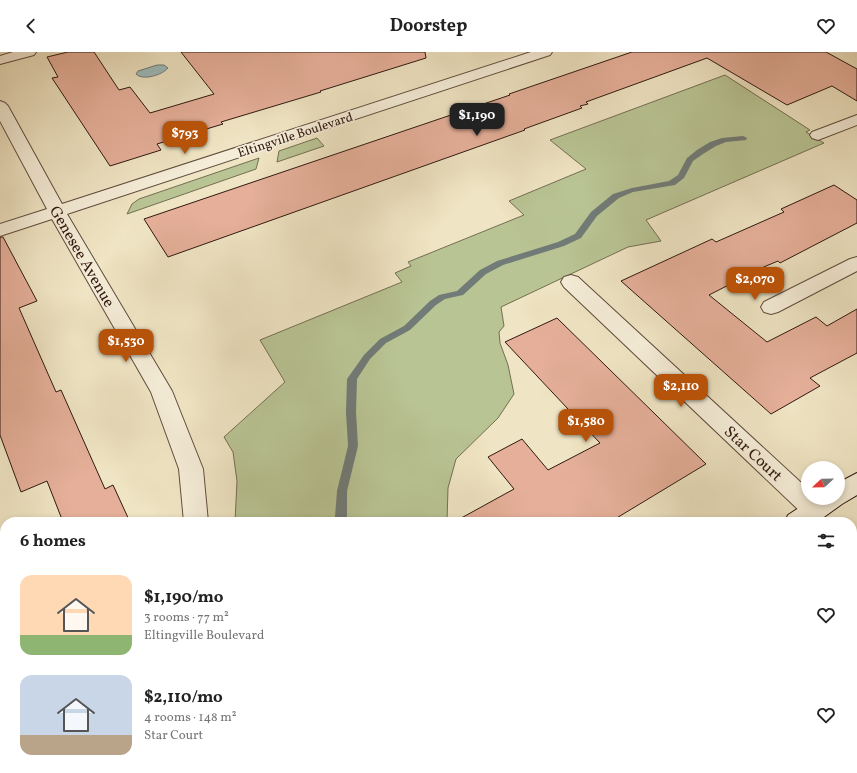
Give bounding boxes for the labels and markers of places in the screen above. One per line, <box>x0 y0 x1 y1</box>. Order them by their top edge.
pin: $1,190 <box>444 103 510 137</box>
pin: $793 <box>161 121 209 155</box>
pin: $2,070 <box>722 267 788 301</box>
pin: $1,530 <box>93 329 159 363</box>
pin: $2,110 <box>648 374 714 408</box>
pin: $1,580 <box>553 409 619 443</box>

